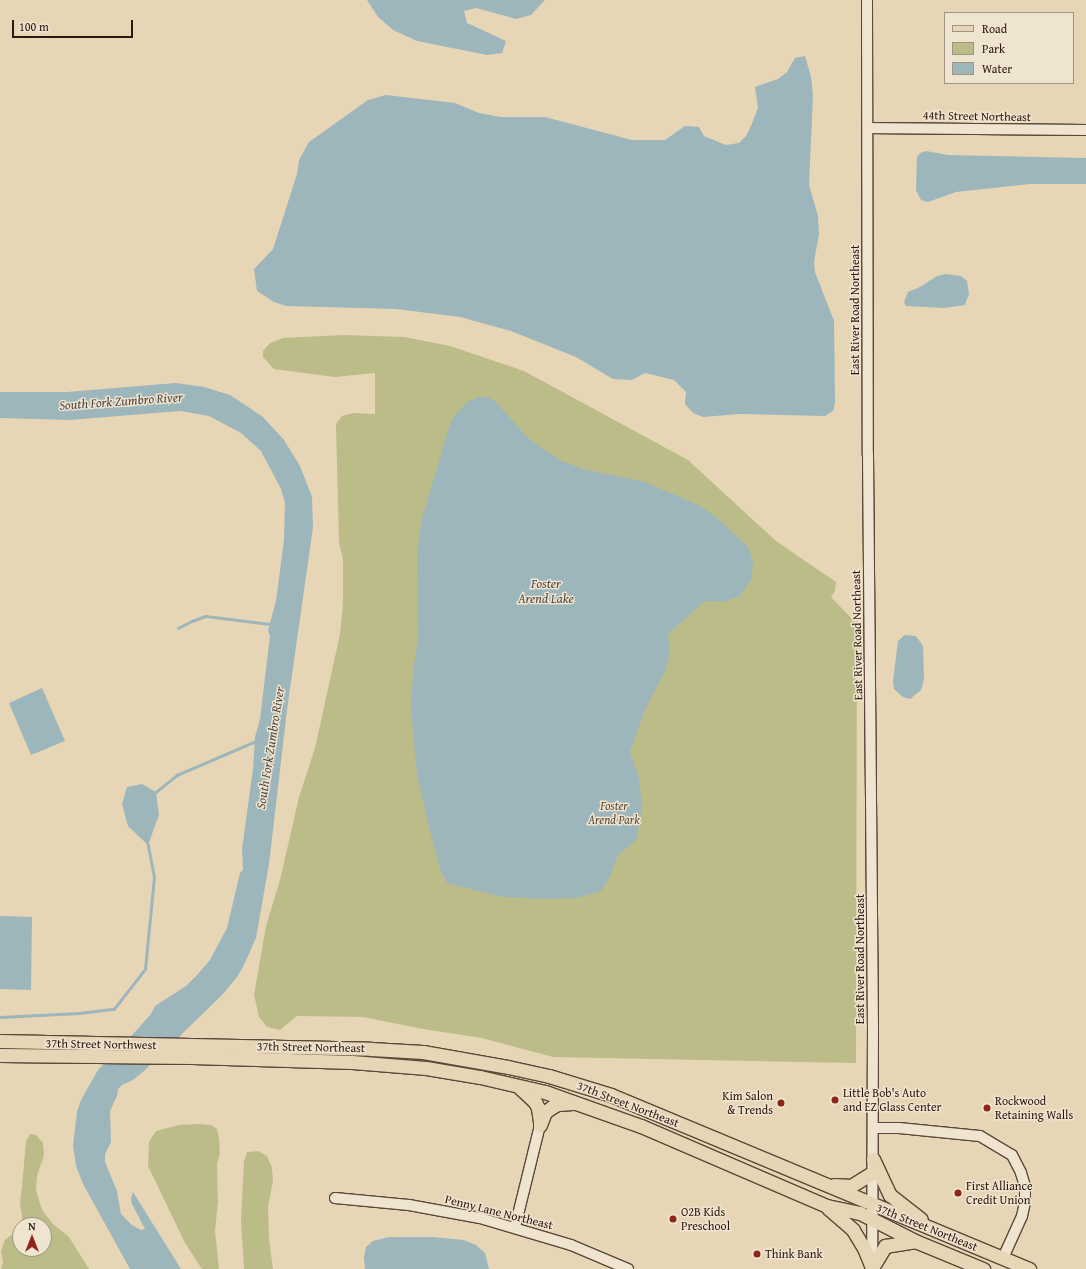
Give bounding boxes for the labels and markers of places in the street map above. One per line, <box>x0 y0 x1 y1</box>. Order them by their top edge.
place label: Little Bob's Auto and EZ Glass Center <box>843 1086 942 1114</box>
place label: Kim Salon & Trends <box>722 1089 773 1117</box>
place label: Rockwood Retaining Walls <box>995 1094 1073 1122</box>
marker: Little Bob's Auto and EZ Glass Center <box>830 1095 840 1105</box>
marker: Kim Salon & Trends <box>776 1098 786 1108</box>
marker: Rockwood Retaining Walls <box>982 1103 992 1113</box>
place label: First Alliance Credit Union <box>966 1179 1033 1207</box>
marker: First Alliance Credit Union <box>953 1188 963 1198</box>
place label: O2B Kids Preschool <box>681 1205 730 1233</box>
marker: O2B Kids Preschool <box>668 1214 678 1224</box>
place label: Think Bank <box>765 1247 823 1261</box>
marker: Think Bank <box>752 1249 762 1259</box>

